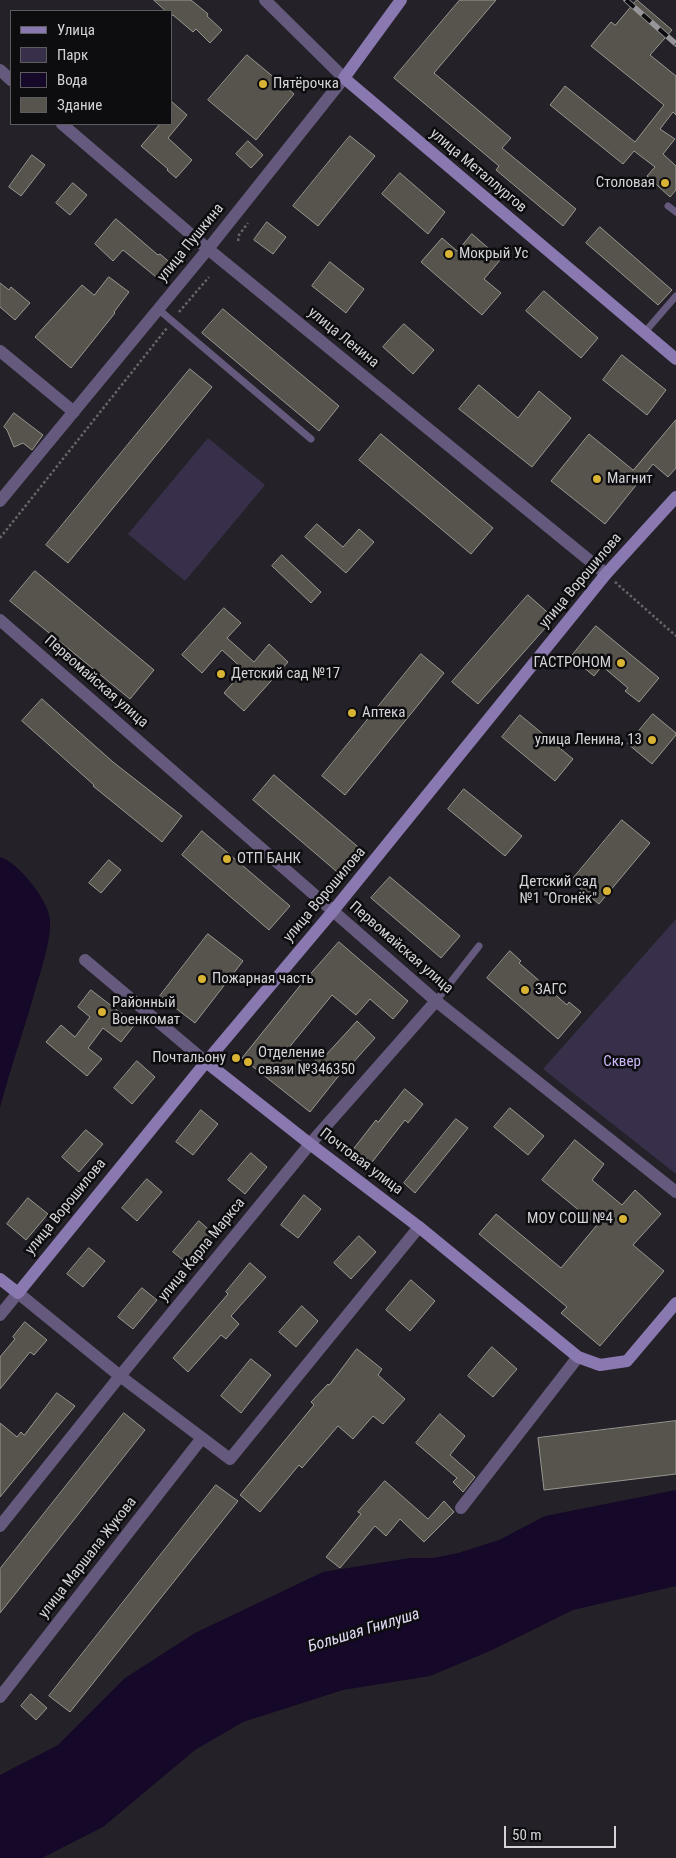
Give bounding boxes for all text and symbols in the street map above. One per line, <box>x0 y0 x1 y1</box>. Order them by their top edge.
legend <box>10 10 172 125</box>
text: Улица <box>57 21 95 39</box>
text: Парк <box>57 46 88 64</box>
text: Вода <box>57 71 87 89</box>
place label: Пятёрочка <box>273 75 339 93</box>
marker: Пятёрочка <box>257 78 269 90</box>
text: Здание <box>57 96 102 114</box>
street label: улица Металлургов <box>426 125 530 217</box>
place label: Столовая <box>596 174 655 192</box>
marker: Столовая <box>659 177 671 189</box>
street label: улица Пушкина <box>154 200 228 286</box>
place label: Мокрый Ус <box>459 245 528 263</box>
marker: Мокрый Ус <box>443 248 455 260</box>
street label: улица Ленина <box>304 304 382 372</box>
place label: Магнит <box>607 470 653 488</box>
marker: Магнит <box>591 473 603 485</box>
street label: улица Ворошилова <box>536 530 626 632</box>
street label: Первомайская улица <box>40 632 152 732</box>
place label: ГАСТРОНОМ <box>533 654 611 672</box>
marker: ГАСТРОНОМ <box>615 657 627 669</box>
place label: Детский сад №17 <box>231 665 340 683</box>
marker: Детский сад №17 <box>215 668 227 680</box>
place label: Аптека <box>362 704 406 722</box>
marker: Аптека <box>346 707 358 719</box>
place label: улица Ленина, 13 <box>535 731 642 749</box>
marker: улица Ленина, 13 <box>646 734 658 746</box>
street label: улица Ворошилова <box>280 844 370 946</box>
place label: ОТП БАНК <box>237 850 301 868</box>
marker: ОТП БАНК <box>221 853 233 865</box>
place label: Детский сад №1 "Огонёк" <box>519 873 597 908</box>
marker: Детский сад №1 "Огонёк" <box>601 885 613 897</box>
street label: Первомайская улица <box>345 898 457 998</box>
place label: Пожарная часть <box>212 970 314 988</box>
marker: Пожарная часть <box>196 973 208 985</box>
place label: ЗАГС <box>535 981 567 999</box>
marker: ЗАГС <box>519 984 531 996</box>
place label: Районный Военкомат <box>112 994 180 1029</box>
marker: Районный Военкомат <box>96 1006 108 1018</box>
place label: Отделение связи №346350 <box>258 1044 355 1079</box>
place label: Почтальону <box>152 1049 226 1067</box>
marker: Почтальону <box>230 1052 242 1064</box>
park label: Сквер <box>603 1053 641 1071</box>
marker: Отделение связи №346350 <box>242 1056 254 1068</box>
street label: Почтовая улица <box>316 1125 406 1199</box>
street label: улица Ворошилова <box>22 1155 110 1259</box>
street label: улица Карла Маркса <box>155 1195 249 1305</box>
place label: МОУ СОШ №4 <box>527 1210 613 1228</box>
marker: МОУ СОШ №4 <box>617 1213 629 1225</box>
street label: улица Маршала Жукова <box>35 1494 141 1622</box>
water label: Большая Гнилуша <box>306 1605 422 1657</box>
scale bar <box>506 1816 618 1848</box>
text: 50 m <box>512 1826 542 1844</box>

